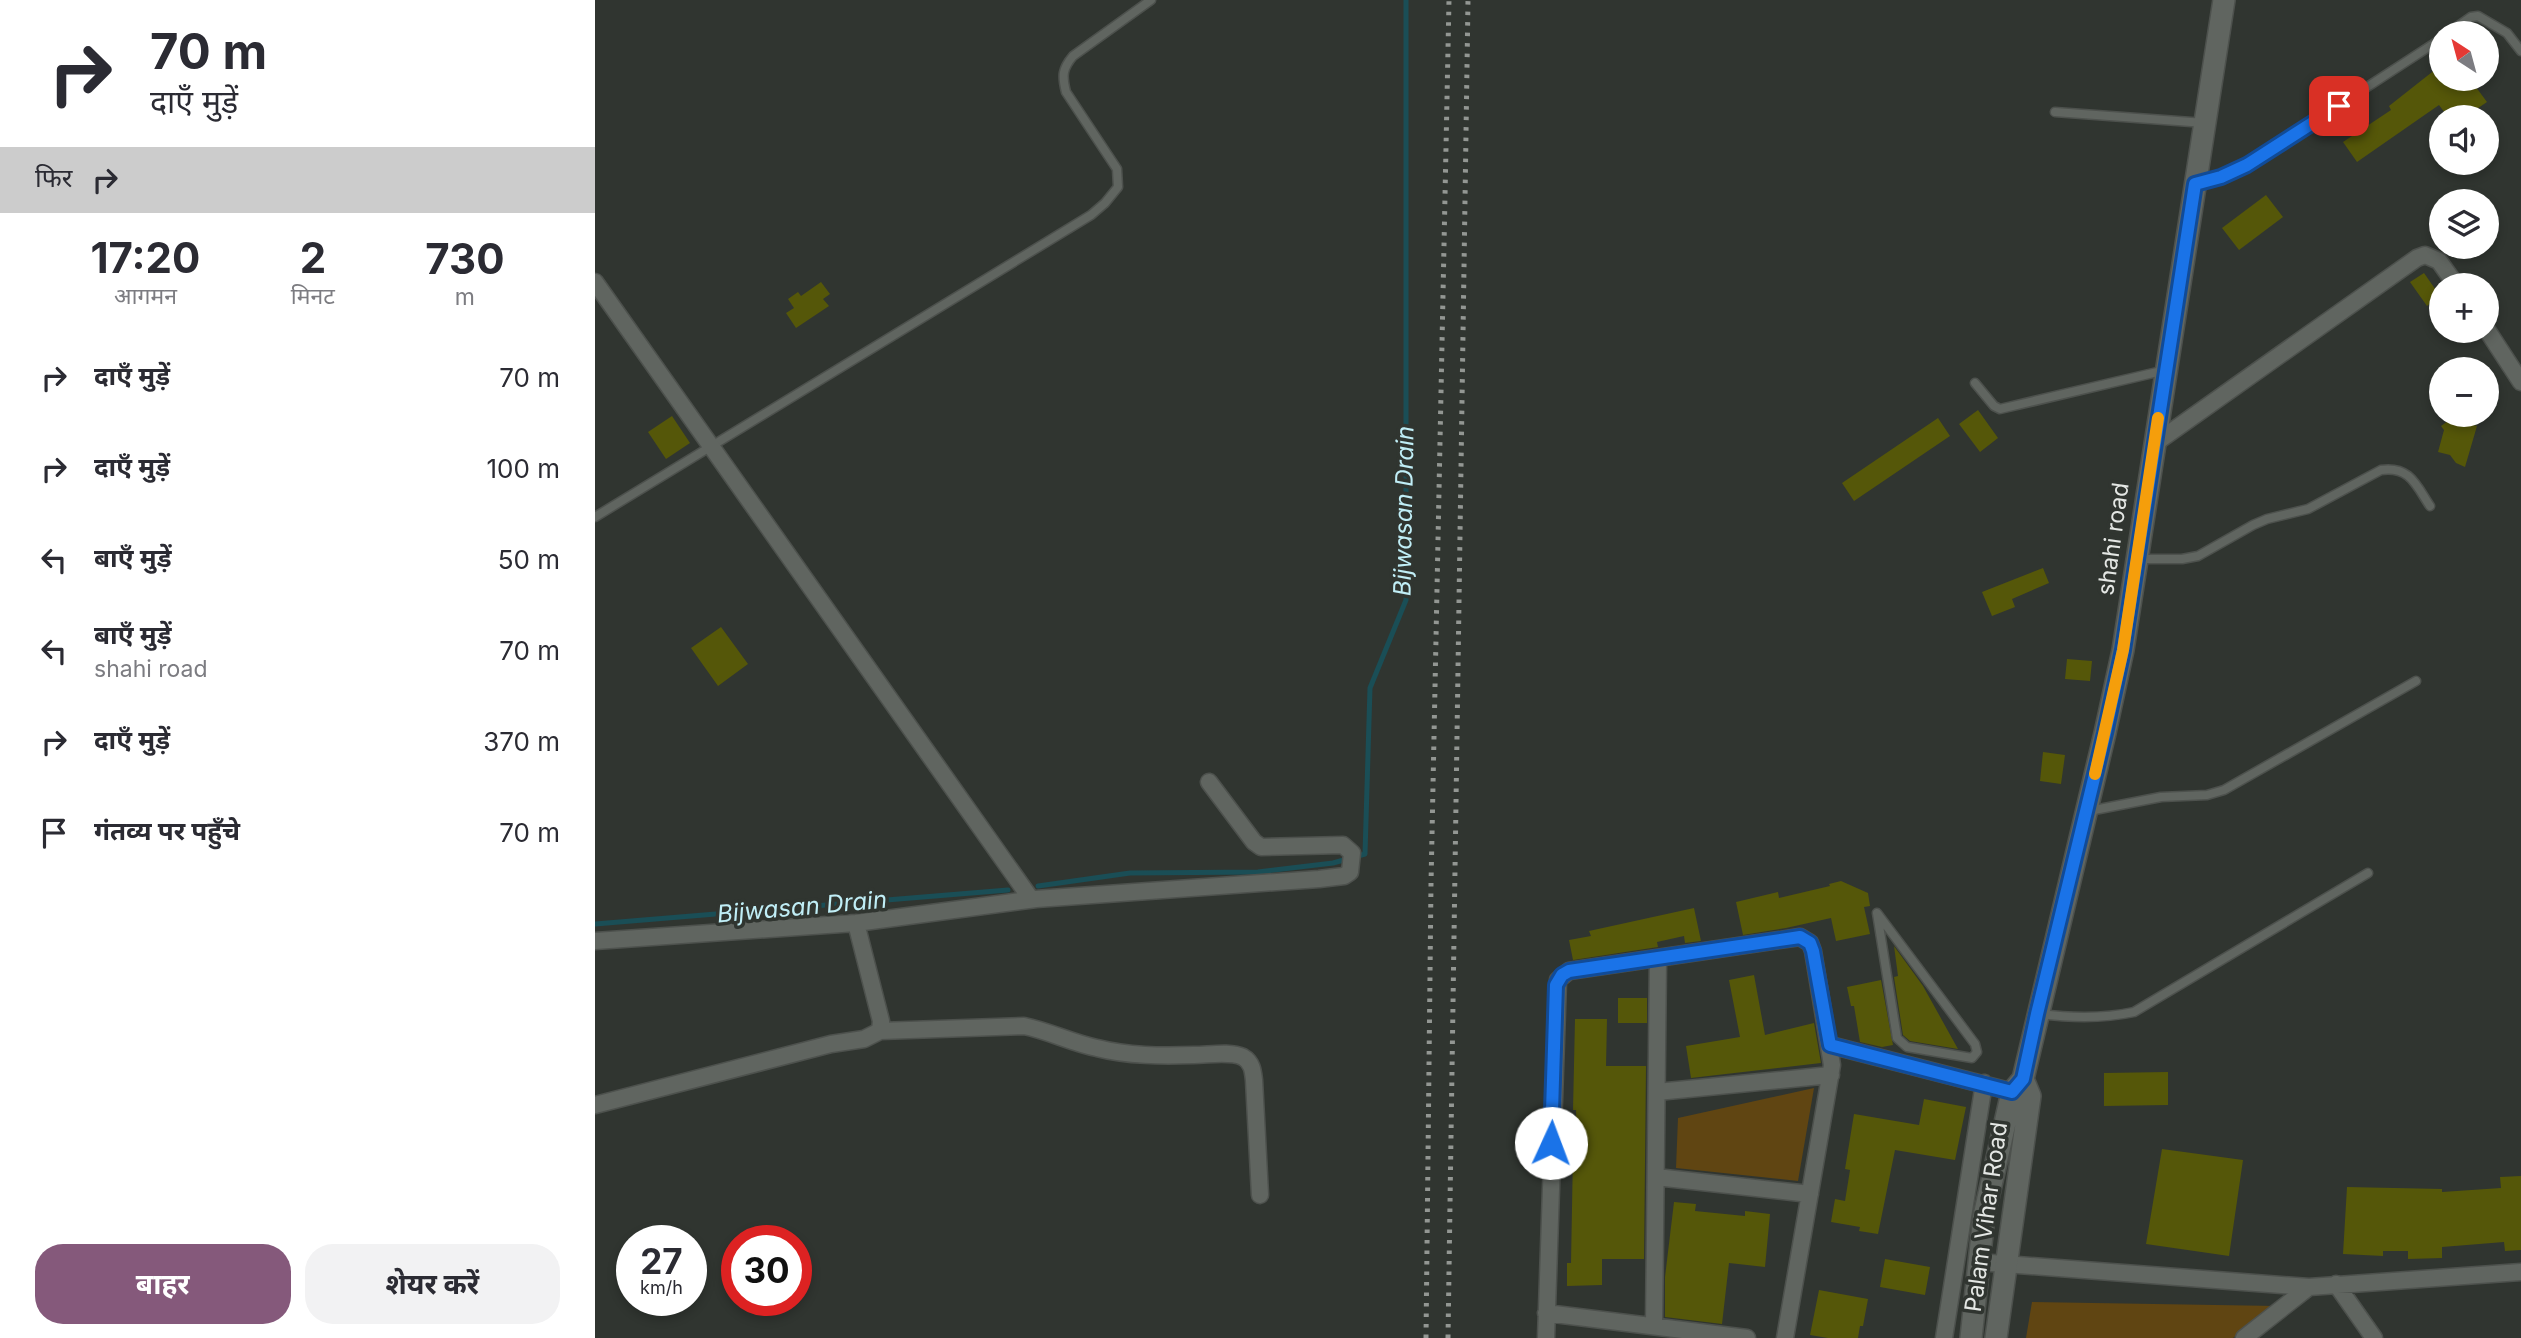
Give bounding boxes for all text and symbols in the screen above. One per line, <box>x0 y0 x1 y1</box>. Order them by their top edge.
north arrow <box>2429 21 2499 91</box>
map controls <box>2429 21 2499 427</box>
text: 70 m <box>150 22 267 81</box>
icon: right <box>35 28 126 119</box>
pin <box>2309 76 2369 136</box>
text: दाएँ मुड़ें <box>150 82 238 121</box>
icon: arrive <box>2320 87 2358 125</box>
button: sound <box>2429 105 2499 175</box>
icon: right <box>86 161 124 199</box>
text: फिर <box>35 162 72 193</box>
button: layers <box>2429 189 2499 259</box>
text: 17:20 <box>90 232 200 283</box>
text: 2 <box>300 232 326 283</box>
text: 730 <box>425 233 505 284</box>
button: + <box>2429 273 2499 343</box>
text: आगमन <box>114 282 177 310</box>
text: मिनट <box>291 282 335 310</box>
text: m <box>455 283 475 311</box>
button: − <box>2429 357 2499 427</box>
icon: right <box>35 359 73 397</box>
text: दाएँ मुड़ें <box>94 360 170 391</box>
text: 70 m <box>499 362 560 393</box>
water label: Bijwasan Drain <box>1388 426 1419 596</box>
icon: right <box>35 450 73 488</box>
text: दाएँ मुड़ें <box>94 451 170 482</box>
text: 100 m <box>487 453 560 484</box>
street label: shahi road <box>2091 481 2135 597</box>
icon: left <box>35 541 73 579</box>
text: बाएँ मुड़ें <box>94 542 171 573</box>
text: 50 m <box>498 544 560 575</box>
text: बाएँ मुड़ें <box>94 619 171 650</box>
icon: left <box>35 632 73 670</box>
text: 70 m <box>499 635 560 666</box>
text: shahi road <box>94 655 208 683</box>
icon: right <box>35 723 73 761</box>
text: दाएँ मुड़ें <box>94 724 170 755</box>
text: 370 m <box>483 726 560 757</box>
icon: arrive <box>35 814 73 852</box>
text: गंतव्य पर पहुँचे <box>94 815 240 846</box>
text: 70 m <box>499 817 560 848</box>
water label: Bijwasan Drain <box>716 885 888 928</box>
position arrow <box>1514 1106 1588 1180</box>
street label: Palam Vihar Road <box>1959 1120 2013 1314</box>
speed limit sign: 30 <box>721 1225 812 1316</box>
text: 27 <box>640 1240 683 1282</box>
button: बाहर <box>35 1244 291 1324</box>
button: शेयर करें <box>305 1244 560 1324</box>
text: km/h <box>640 1277 683 1298</box>

